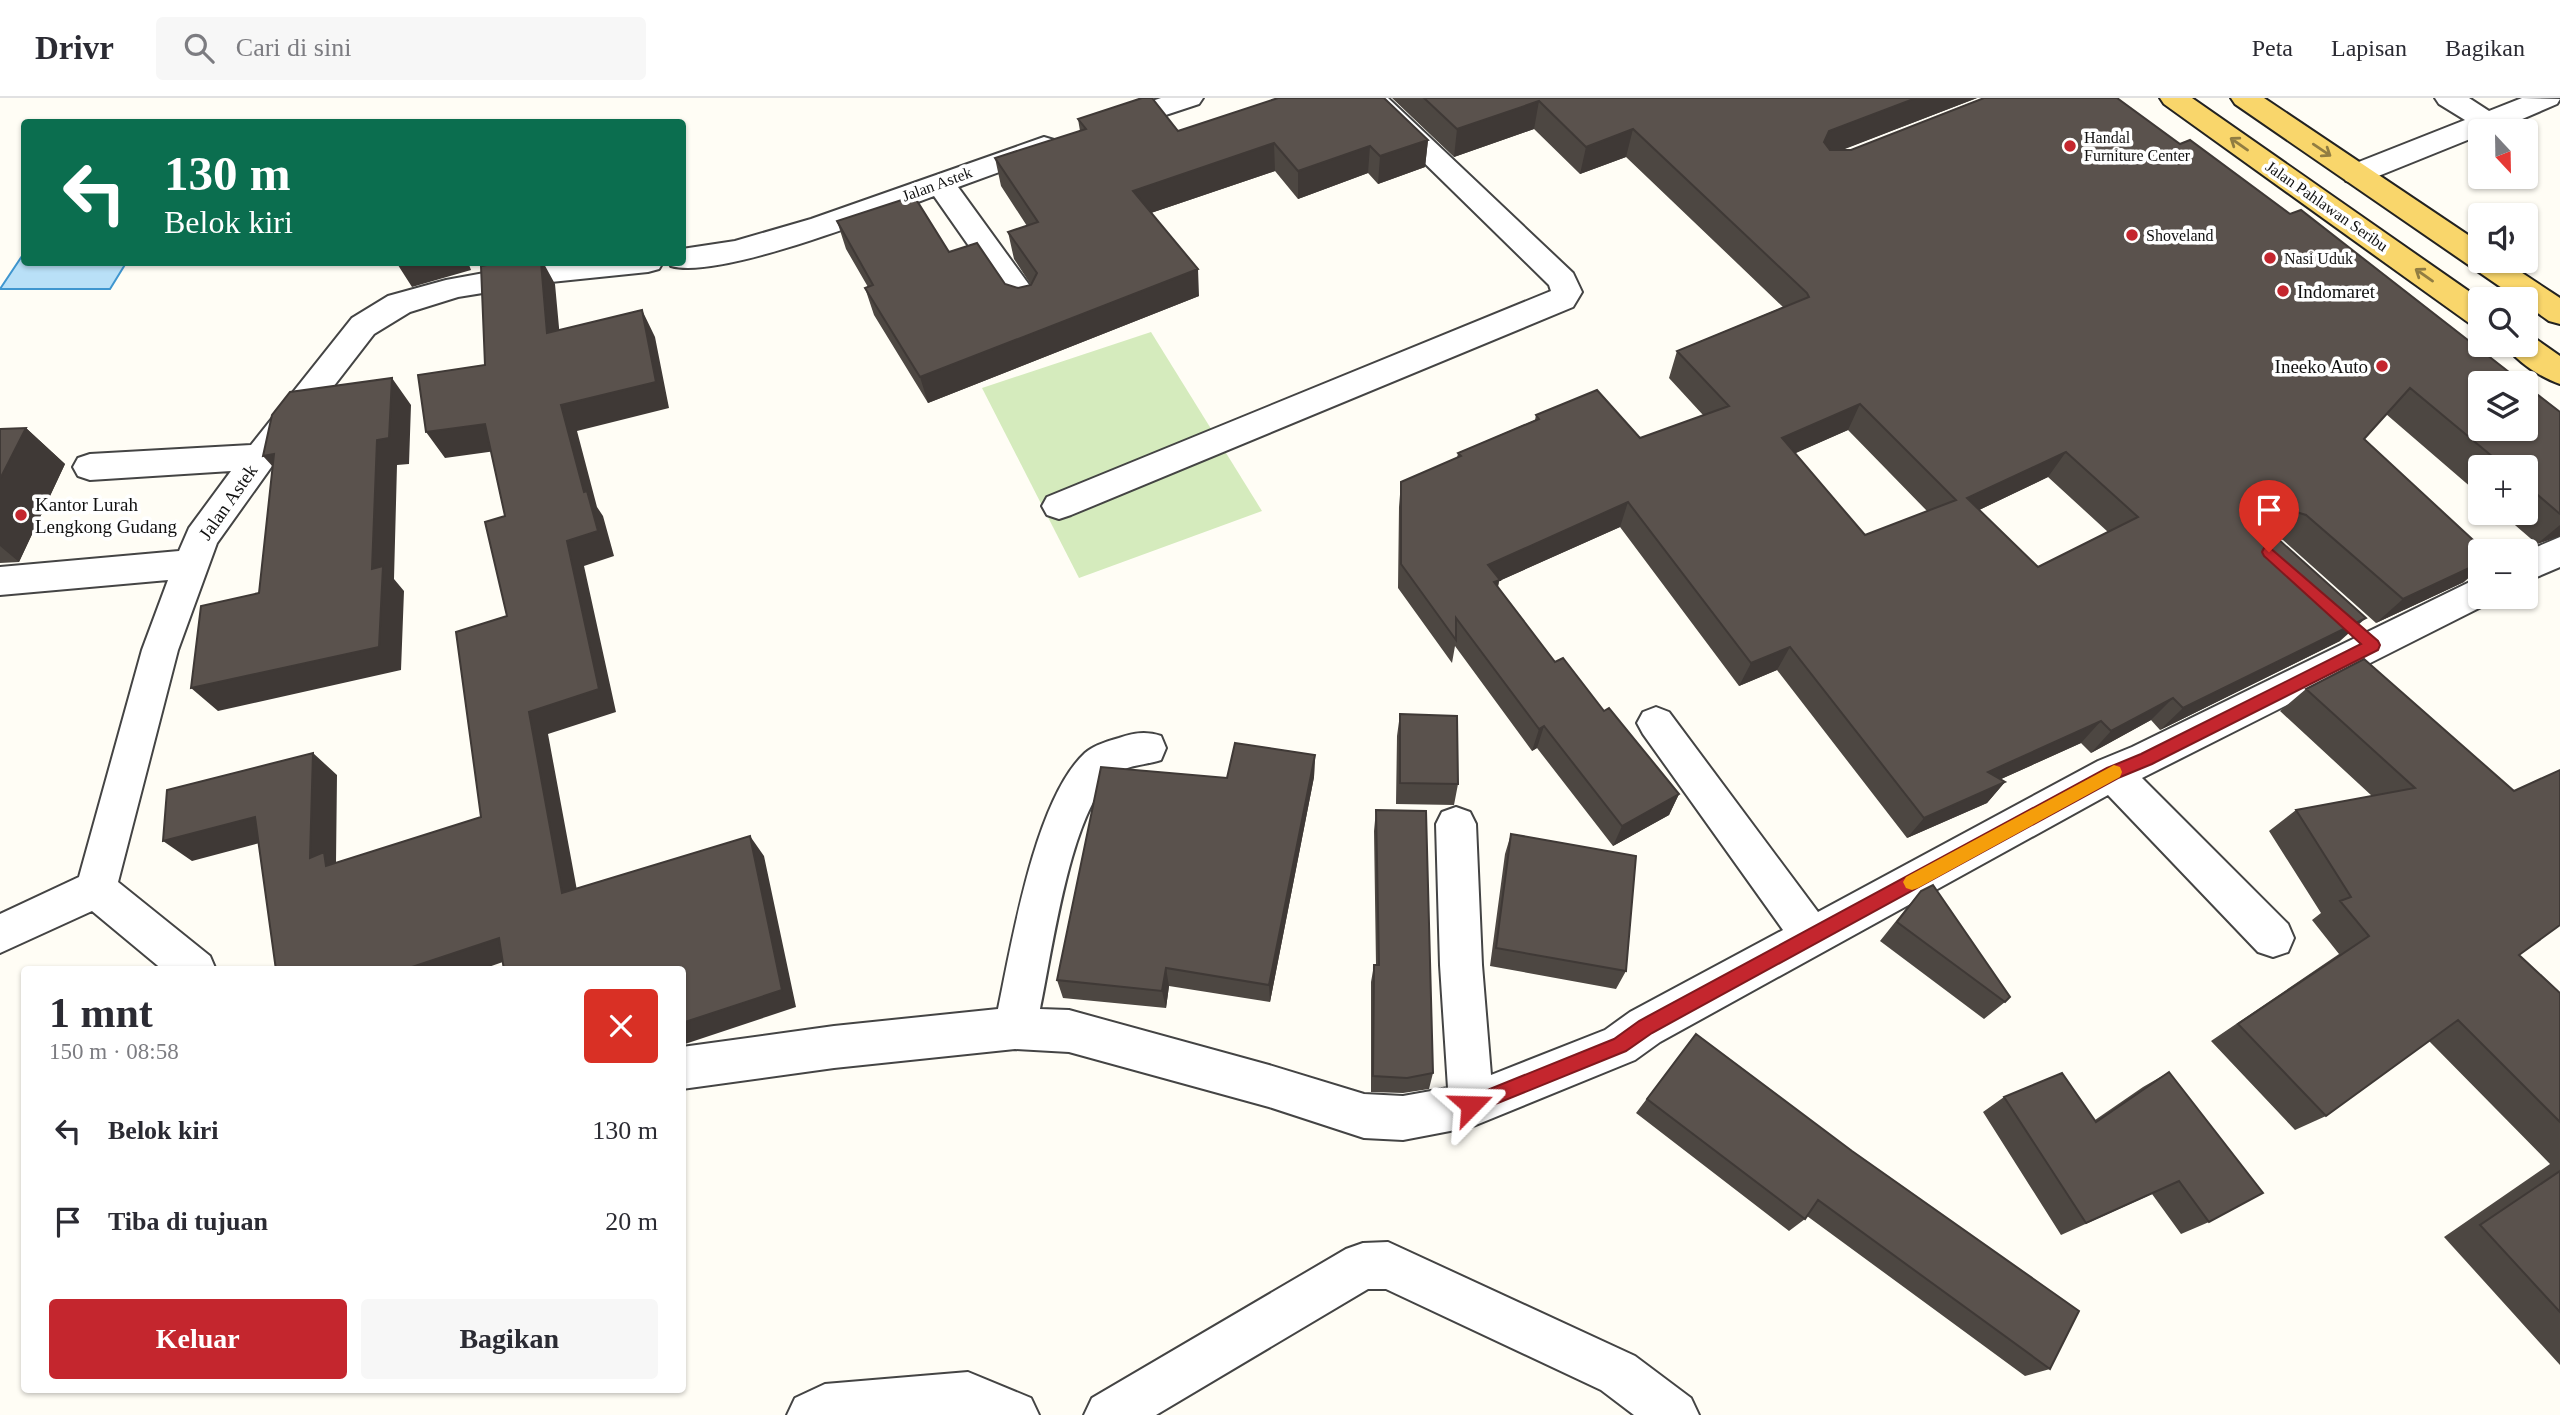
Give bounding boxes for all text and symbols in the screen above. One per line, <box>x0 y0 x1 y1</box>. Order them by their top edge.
search box <box>156 17 646 80</box>
icon: search <box>180 29 218 67</box>
text: Drivr <box>35 30 114 66</box>
text: Cari di sini <box>236 33 351 62</box>
text: Peta <box>2252 35 2293 61</box>
text: Lapisan <box>2331 35 2407 61</box>
text: Bagikan <box>2445 35 2525 61</box>
north arrow <box>2468 119 2538 189</box>
map controls <box>2468 119 2538 609</box>
place label: Handal Furniture Center <box>2084 129 2191 164</box>
one-way arrow <box>2229 137 2248 152</box>
marker: Handal Furniture Center <box>2062 138 2078 154</box>
one-way arrow <box>2312 143 2331 158</box>
text: 130 m <box>164 146 291 201</box>
icon: left <box>49 147 140 238</box>
street label: Jalan Pahlawan Seribu <box>2263 157 2391 255</box>
street label: Jalan Astek <box>900 163 974 205</box>
button: sound <box>2468 203 2538 273</box>
text: Belok kiri <box>164 204 293 240</box>
marker: Shoveland <box>2124 227 2140 243</box>
place label: Shoveland <box>2146 227 2214 244</box>
marker: Nasi Uduk <box>2262 250 2278 266</box>
place label: Nasi Uduk <box>2284 250 2353 267</box>
one-way arrow <box>2415 268 2434 282</box>
place label: Indomaret <box>2297 281 2376 302</box>
marker: Indomaret <box>2275 283 2291 299</box>
button: search <box>2468 287 2538 357</box>
place label: Ineeko Auto <box>2275 356 2368 377</box>
marker: Ineeko Auto <box>2374 358 2390 374</box>
button: layers <box>2468 371 2538 441</box>
button: + <box>2468 455 2538 525</box>
street label: Jalan Astek <box>194 460 262 544</box>
pin <box>2239 480 2299 552</box>
icon: arrive <box>2250 491 2288 529</box>
place label: Kantor Lurah Lengkong Gudang <box>35 494 177 537</box>
marker: Kantor Lurah Lengkong Gudang <box>13 507 29 523</box>
button: − <box>2468 539 2538 609</box>
button: close <box>584 989 658 1063</box>
text: 1 mnt <box>49 990 153 1036</box>
text: 150 m · 08:58 <box>49 1039 179 1064</box>
position arrow <box>1434 1068 1508 1142</box>
icon: left <box>49 1112 87 1150</box>
text: Belok kiri <box>108 1116 219 1145</box>
text: 130 m <box>592 1116 658 1145</box>
icon: arrive <box>49 1203 87 1241</box>
text: Tiba di tujuan <box>108 1207 268 1236</box>
text: 20 m <box>605 1207 658 1236</box>
button: Keluar <box>49 1299 347 1379</box>
button: Bagikan <box>361 1299 658 1379</box>

